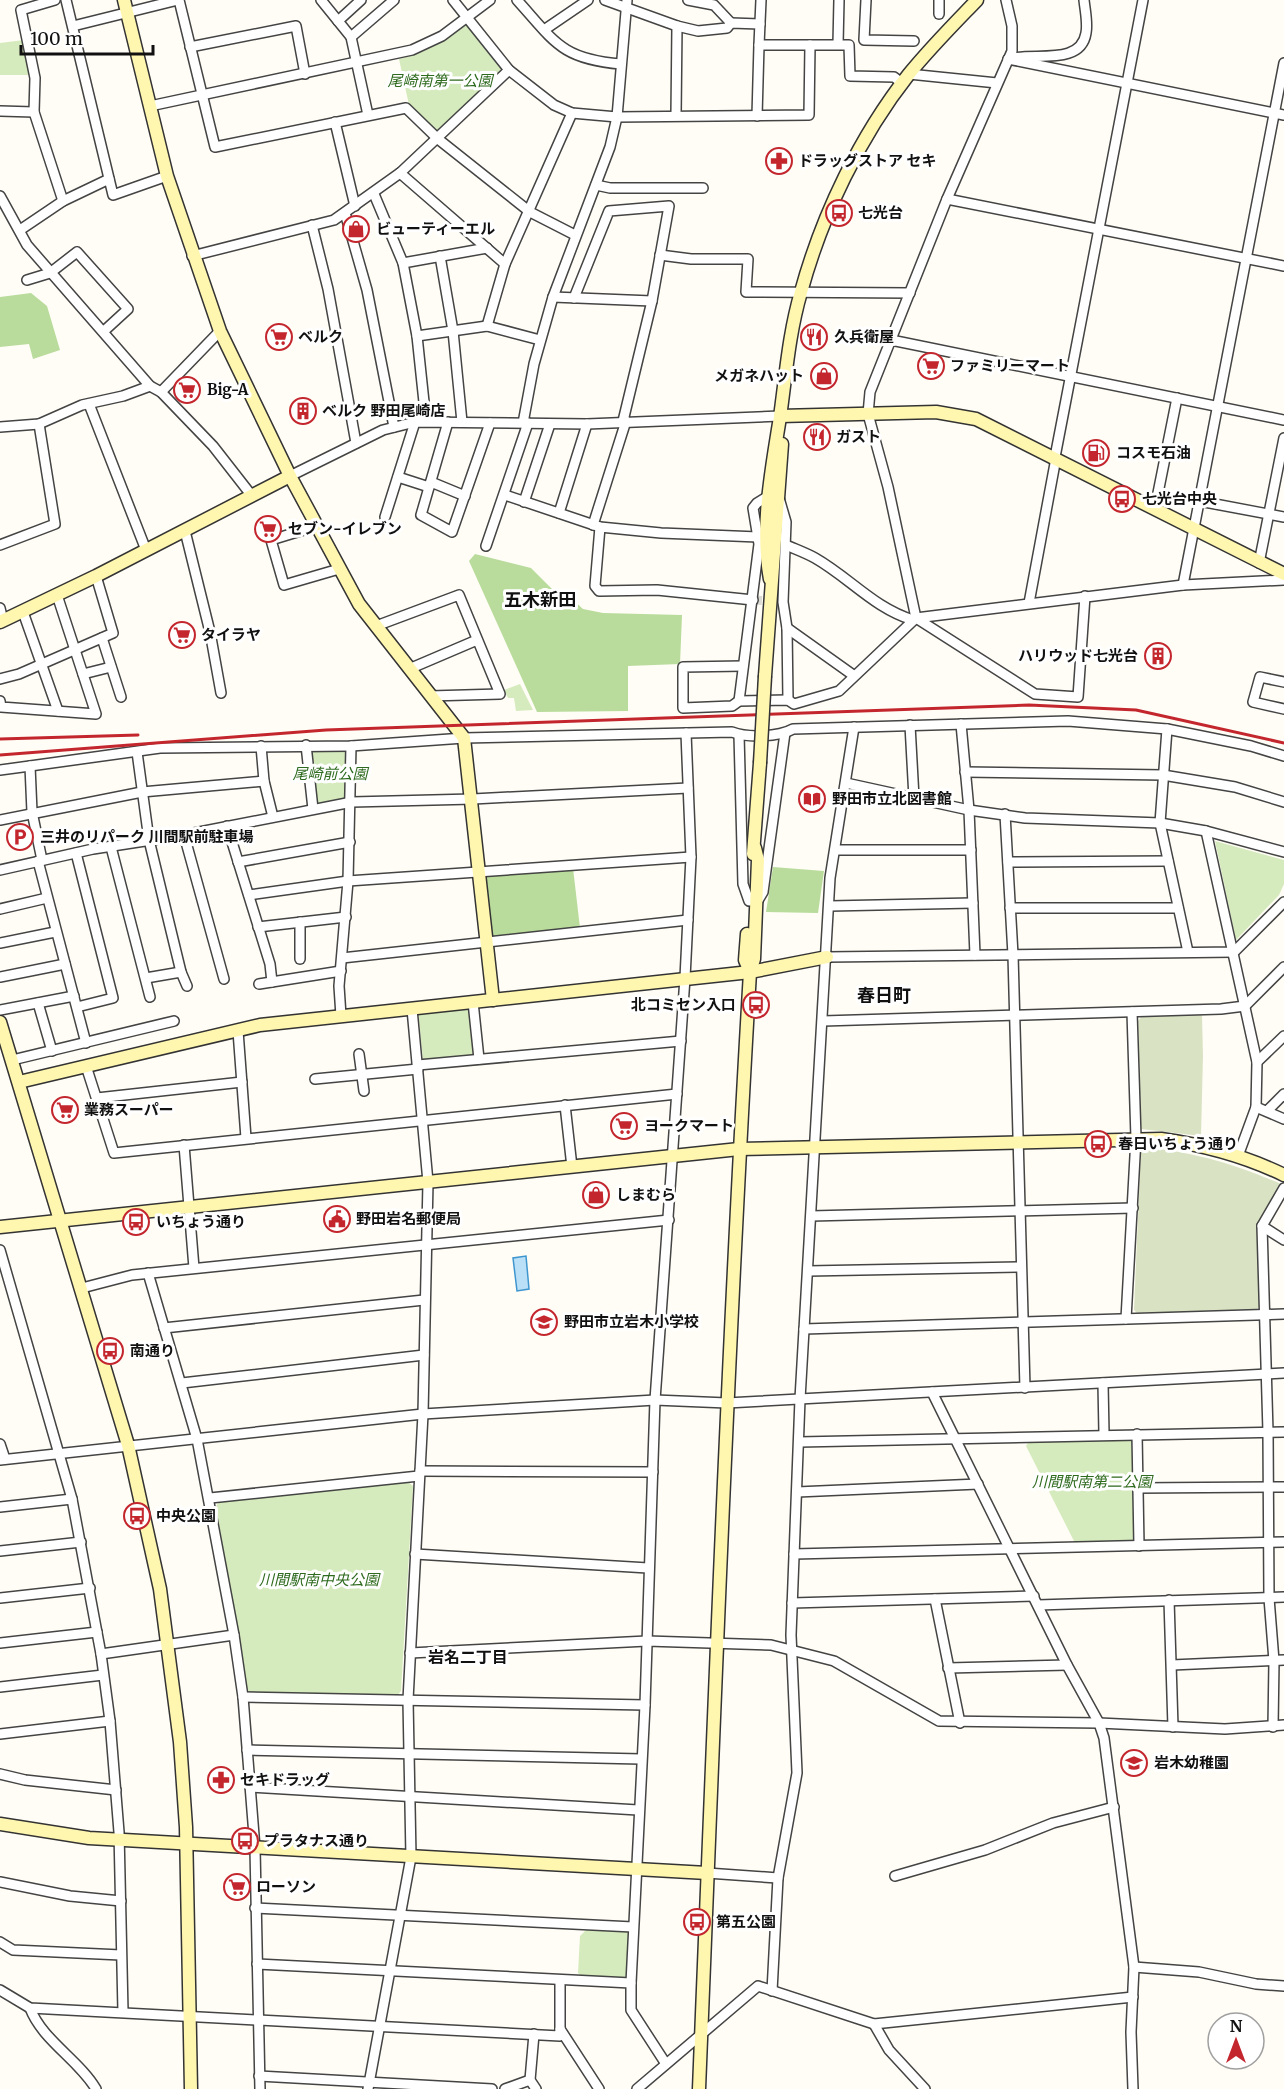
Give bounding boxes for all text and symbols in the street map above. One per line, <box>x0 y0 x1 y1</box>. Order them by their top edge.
scale bar <box>21 18 153 56</box>
text: 100 m <box>30 27 83 50</box>
park label: 尾崎南第一公園 <box>387 71 494 90</box>
pharmacy icon: ドラッグストア セキ <box>764 146 794 176</box>
place label: ドラッグストア セキ <box>798 151 937 170</box>
bus stop icon: 七光台 <box>824 198 854 228</box>
place label: 七光台 <box>858 203 903 222</box>
shop icon: ビューティーエル <box>341 214 371 244</box>
place label: ビューティーエル <box>376 219 495 238</box>
supermarket icon: ベルク <box>264 322 294 352</box>
restaurant icon: 久兵衛屋 <box>799 322 829 352</box>
place label: ベルク <box>298 327 343 346</box>
place label: 久兵衛屋 <box>834 327 894 346</box>
supermarket icon: ファミリーマート <box>916 351 946 381</box>
place label: ファミリーマート <box>950 356 1070 375</box>
shop icon: メガネハット <box>809 361 839 391</box>
place label: メガネハット <box>714 366 804 385</box>
supermarket icon: Big-A <box>172 375 202 405</box>
place label: Big-A <box>207 380 249 399</box>
building icon: ベルク 野田尾崎店 <box>288 396 318 426</box>
place label: ベルク 野田尾崎店 <box>322 401 446 420</box>
restaurant icon: ガスト <box>802 422 832 452</box>
place label: ガスト <box>836 427 881 446</box>
fuel station icon: コスモ石油 <box>1081 438 1111 468</box>
place label: コスモ石油 <box>1116 443 1191 462</box>
bus stop icon: 七光台中央 <box>1107 484 1137 514</box>
place label: 七光台中央 <box>1142 489 1217 508</box>
supermarket icon: セブン-イレブン <box>253 514 283 544</box>
place label: セブン-イレブン <box>288 519 402 538</box>
district label: 五木新田 <box>504 588 576 611</box>
supermarket icon: タイラヤ <box>167 620 197 650</box>
place label: タイラヤ <box>201 625 261 644</box>
building icon: ハリウッド七光台 <box>1143 641 1173 671</box>
place label: ハリウッド七光台 <box>1018 646 1138 665</box>
park label: 尾崎前公園 <box>292 764 369 783</box>
library icon: 野田市立北図書館 <box>797 784 827 814</box>
place label: 野田市立北図書館 <box>832 789 952 808</box>
parking icon: 三井のリパーク 川間駅前駐車場 <box>5 822 35 852</box>
place label: 三井のリパーク 川間駅前駐車場 <box>40 827 254 846</box>
district label: 春日町 <box>857 984 911 1007</box>
bus stop icon: 北コミセン入口 <box>741 990 771 1020</box>
place label: 北コミセン入口 <box>631 995 736 1014</box>
supermarket icon: 業務スーパー <box>50 1095 80 1125</box>
place label: 業務スーパー <box>84 1100 174 1119</box>
supermarket icon: ヨークマート <box>609 1111 639 1141</box>
place label: ヨークマート <box>644 1116 734 1135</box>
bus stop icon: 春日いちょう通り <box>1083 1129 1113 1159</box>
place label: 春日いちょう通り <box>1118 1134 1238 1153</box>
shop icon: しまむら <box>581 1180 611 1210</box>
place label: しまむら <box>616 1185 676 1204</box>
public building icon: 野田岩名郵便局 <box>322 1204 352 1234</box>
bus stop icon: いちょう通り <box>121 1207 151 1237</box>
place label: 野田岩名郵便局 <box>356 1209 461 1228</box>
place label: いちょう通り <box>156 1212 246 1231</box>
school or university icon: 野田市立岩木小学校 <box>529 1307 559 1337</box>
place label: 野田市立岩木小学校 <box>564 1312 699 1331</box>
bus stop icon: 南通り <box>95 1336 125 1366</box>
place label: 南通り <box>130 1341 175 1360</box>
park label: 川間駅南第二公園 <box>1032 1472 1154 1491</box>
bus stop icon: 中央公園 <box>122 1501 152 1531</box>
place label: 中央公園 <box>156 1506 216 1525</box>
park label: 川間駅南中央公園 <box>259 1570 381 1589</box>
district label: 岩名二丁目 <box>428 1647 508 1667</box>
school or university icon: 岩木幼稚園 <box>1119 1748 1149 1778</box>
place label: 岩木幼稚園 <box>1154 1753 1229 1772</box>
pharmacy icon: セキドラッグ <box>206 1765 236 1795</box>
place label: セキドラッグ <box>240 1770 330 1789</box>
bus stop icon: プラタナス通り <box>230 1826 260 1856</box>
place label: プラタナス通り <box>264 1831 369 1850</box>
supermarket icon: ローソン <box>222 1872 252 1902</box>
place label: ローソン <box>256 1877 316 1896</box>
bus stop icon: 第五公園 <box>682 1907 712 1937</box>
place label: 第五公園 <box>716 1912 776 1931</box>
north arrow <box>1206 2011 1266 2071</box>
text: N <box>1230 2016 1243 2036</box>

